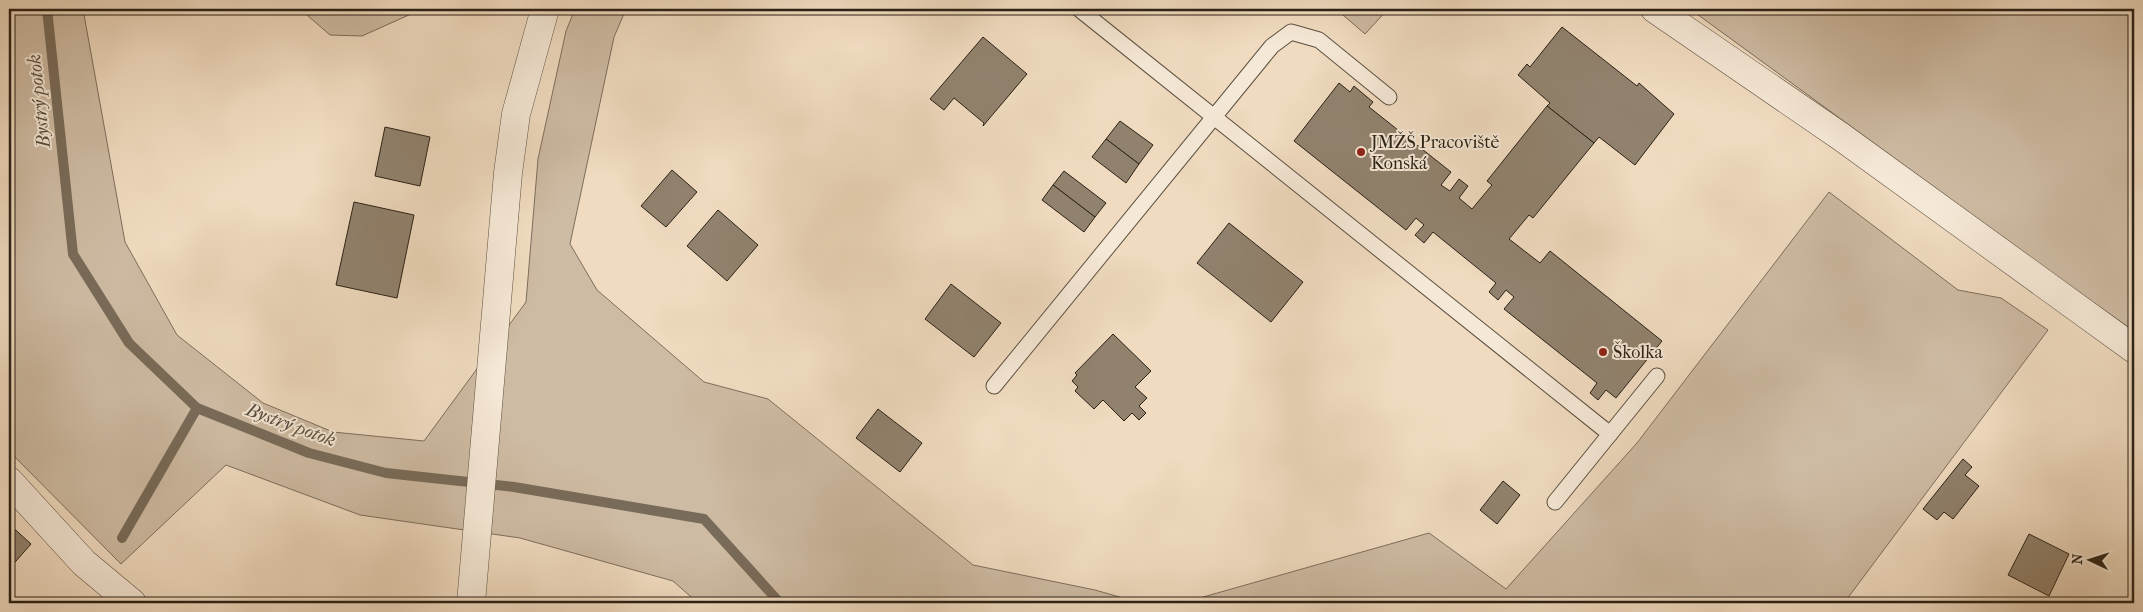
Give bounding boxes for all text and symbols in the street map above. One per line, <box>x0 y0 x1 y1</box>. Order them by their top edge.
water label: Bystrý potok <box>23 53 55 150</box>
place label: JMŽŠ Pracoviště Konská <box>1369 130 1500 174</box>
marker: JMŽŠ Pracoviště Konská <box>1355 146 1367 158</box>
place label: Školka <box>1613 340 1663 363</box>
marker: Školka <box>1597 346 1609 358</box>
water label: Bystrý potok <box>242 398 339 451</box>
north arrow <box>2066 534 2116 584</box>
text: N <box>2069 553 2086 565</box>

